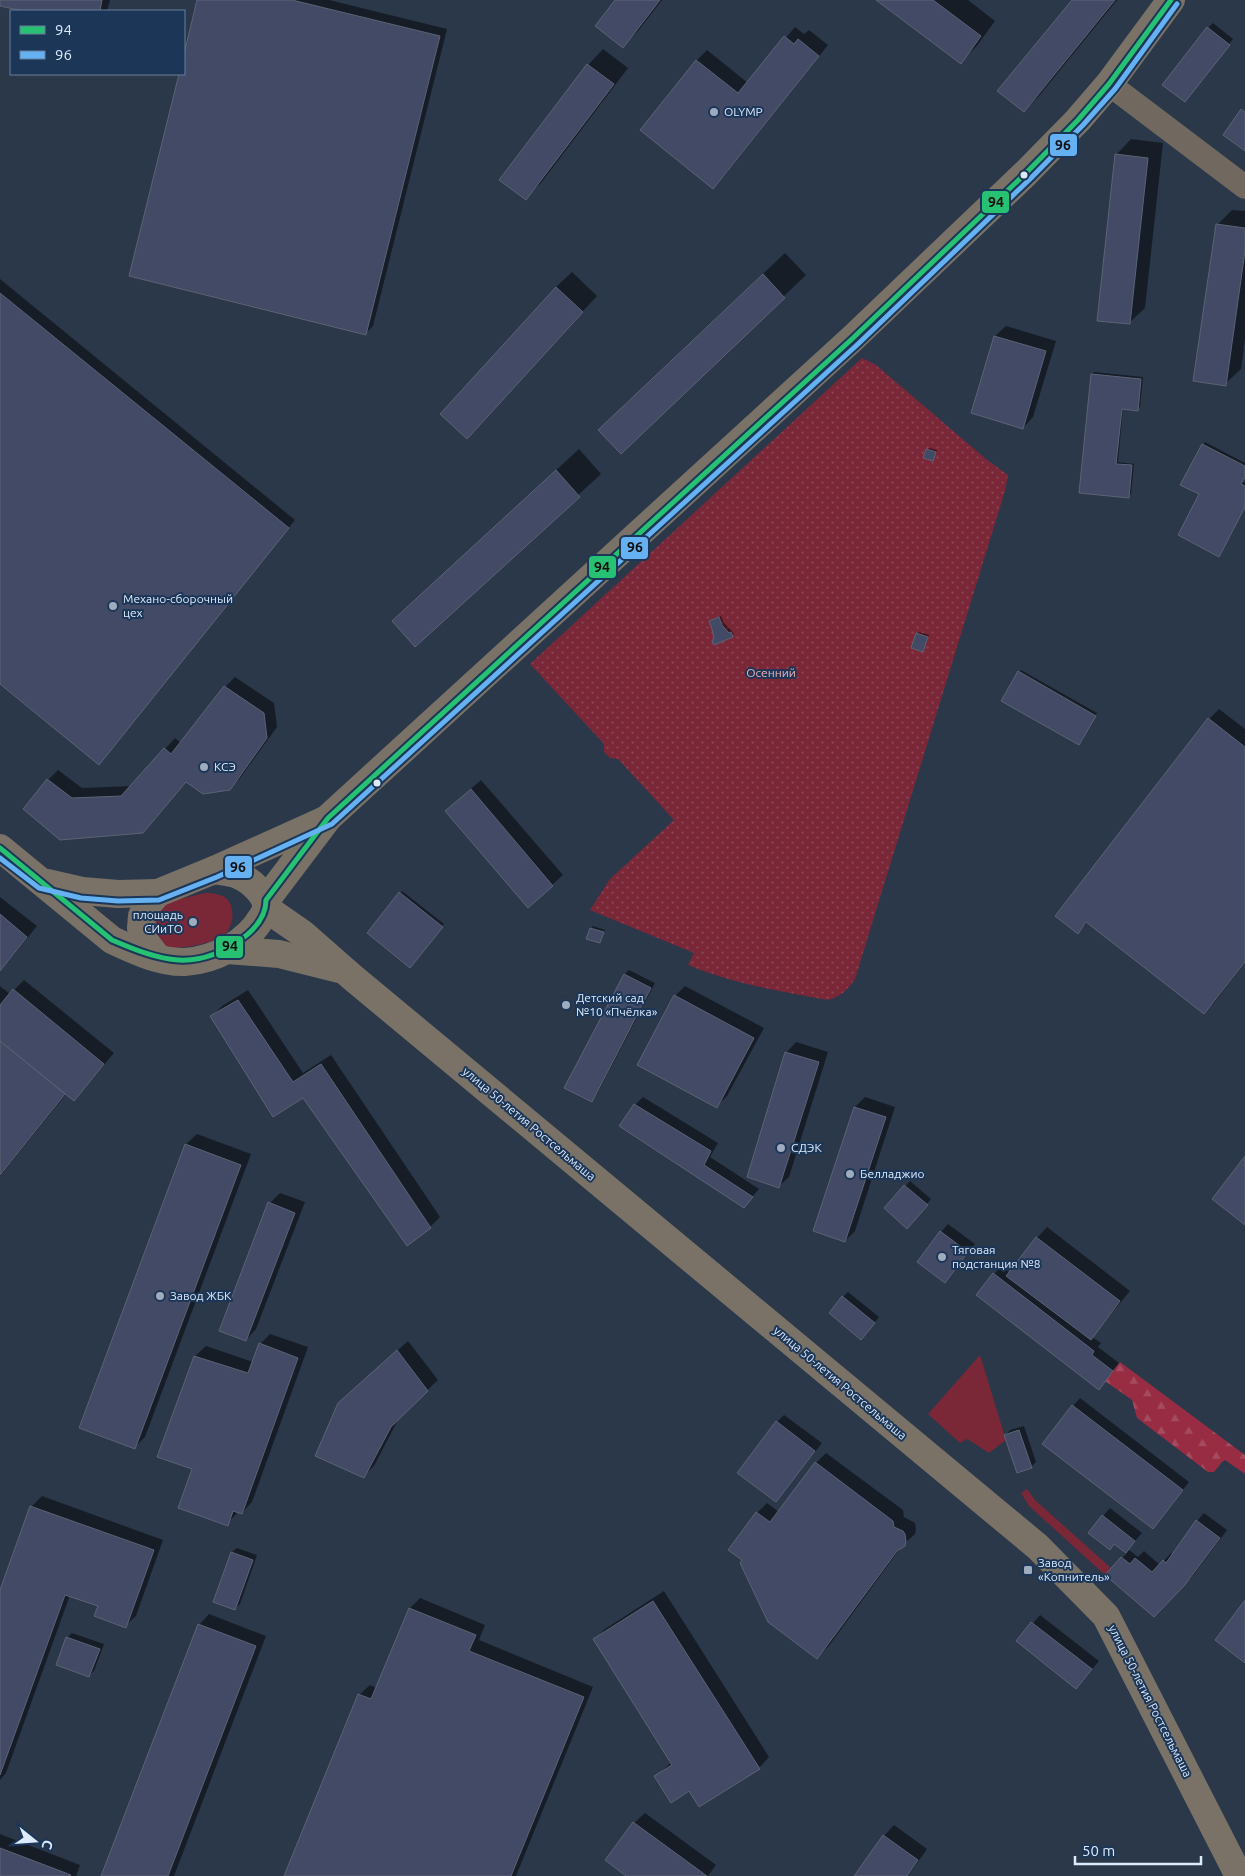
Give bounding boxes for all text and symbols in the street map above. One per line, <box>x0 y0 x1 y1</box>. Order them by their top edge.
legend <box>10 10 185 75</box>
text: 94 <box>55 21 72 38</box>
text: 96 <box>55 46 72 63</box>
place label: OLYMP <box>724 105 763 118</box>
marker: OLYMP <box>708 106 720 118</box>
line badge: 96 <box>1049 133 1078 157</box>
text: 96 <box>1055 137 1071 153</box>
unlabelled marker <box>1019 170 1029 180</box>
line badge: 94 <box>981 190 1010 214</box>
text: 94 <box>988 194 1004 210</box>
line badge: 96 <box>620 536 649 560</box>
text: 96 <box>627 539 643 555</box>
line badge: 94 <box>588 555 617 579</box>
text: 94 <box>594 559 610 575</box>
place label: Механо-сборочный цех <box>123 592 233 619</box>
marker: Механо-сборочный цех <box>107 600 119 612</box>
park label: Осенний <box>746 666 796 679</box>
place label: КСЭ <box>214 760 236 773</box>
marker: КСЭ <box>198 761 210 773</box>
unlabelled marker <box>372 778 382 788</box>
line badge: 96 <box>224 855 253 879</box>
text: 96 <box>230 859 246 875</box>
place label: площадь СИиТО <box>133 908 183 935</box>
marker: площадь СИиТО <box>187 916 199 928</box>
line badge: 94 <box>215 935 244 959</box>
text: 94 <box>222 938 238 954</box>
place label: Детский сад №10 «Пчёлка» <box>576 991 658 1018</box>
marker: Детский сад №10 «Пчёлка» <box>560 999 572 1011</box>
street label: улица 50-летия Ростсельмаша <box>460 1064 598 1183</box>
place label: СДЭК <box>791 1141 822 1154</box>
marker: СДЭК <box>775 1142 787 1154</box>
place label: Белладжио <box>860 1167 925 1180</box>
marker: Белладжио <box>844 1168 856 1180</box>
place label: Тяговая подстанция №8 <box>952 1243 1041 1270</box>
marker: Тяговая подстанция №8 <box>936 1251 948 1263</box>
place label: Завод ЖБК <box>170 1289 232 1302</box>
marker: Завод ЖБК <box>154 1290 166 1302</box>
street label: улица 50-летия Ростсельмаша <box>771 1323 909 1442</box>
place label: Завод «Копнитель» <box>1038 1556 1110 1583</box>
marker: Завод «Копнитель» <box>1022 1564 1034 1576</box>
street label: улица 50-летия Ростсельмаша <box>1106 1622 1195 1779</box>
north arrow <box>10 1816 60 1866</box>
scale bar <box>1075 1834 1201 1866</box>
text: С <box>38 1838 56 1851</box>
text: 50 m <box>1082 1842 1115 1859</box>

